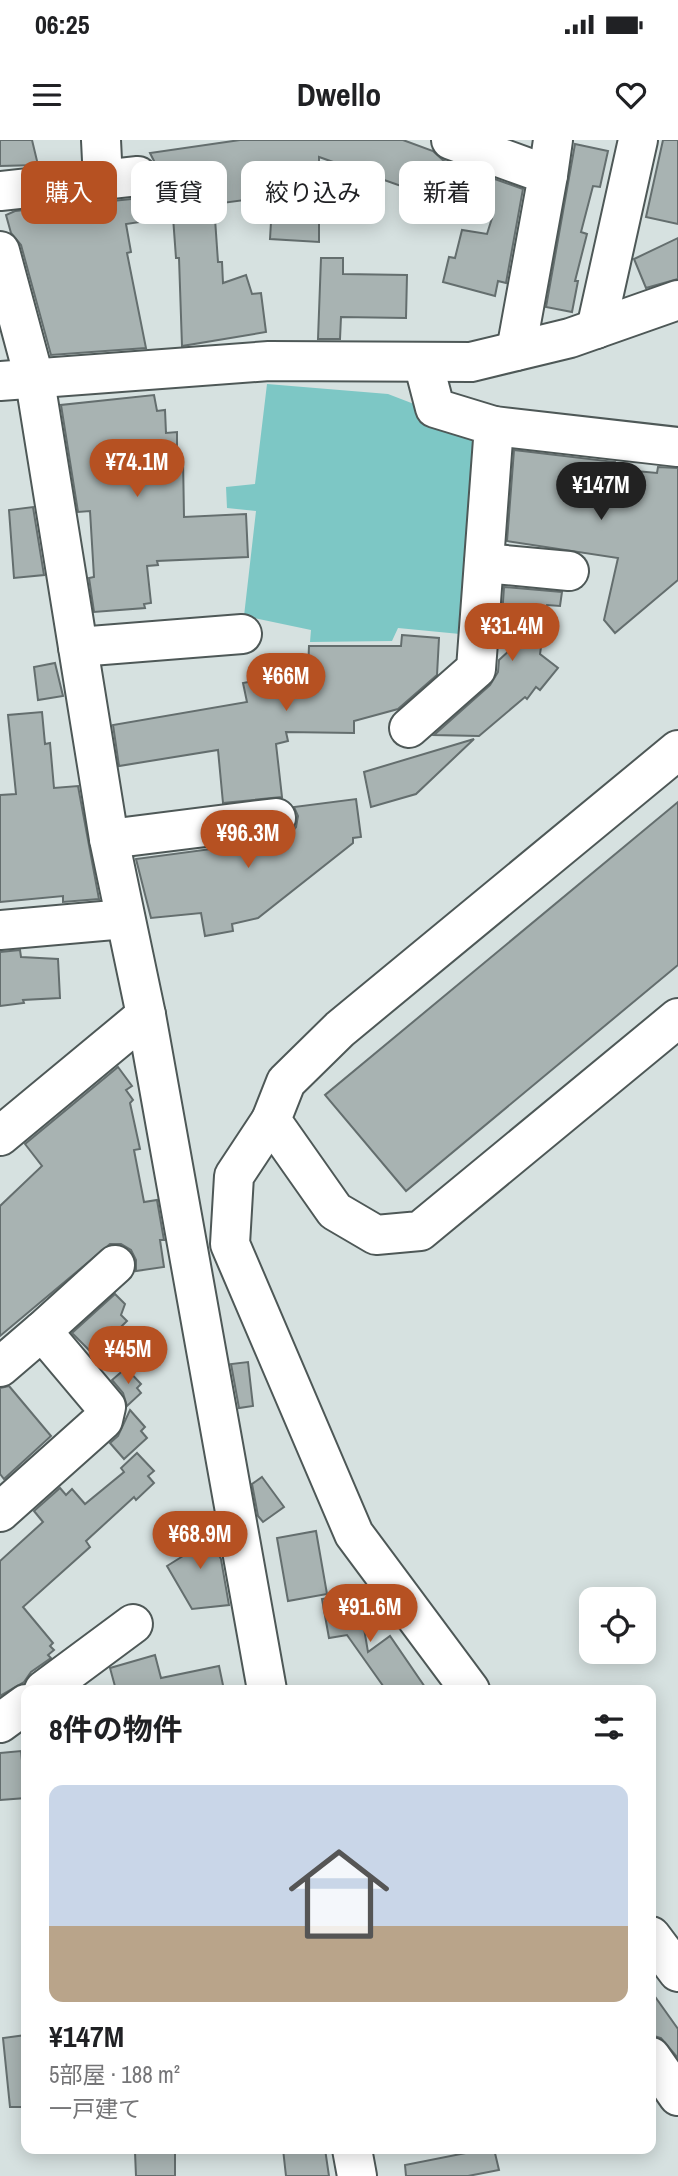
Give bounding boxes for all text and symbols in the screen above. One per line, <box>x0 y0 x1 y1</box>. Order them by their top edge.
text: 06:25 <box>35 7 90 42</box>
text: Dwello <box>297 73 381 116</box>
icon: menu <box>28 76 66 114</box>
icon: heart <box>612 76 650 114</box>
chip: 購入 <box>21 161 117 224</box>
chip: 賃貸 <box>131 161 227 224</box>
chip: 絞り込み <box>241 161 385 224</box>
chip: 新着 <box>399 161 495 224</box>
pin: ¥74.1M <box>80 440 194 499</box>
text: ¥74.1M <box>106 446 168 477</box>
pin: ¥147M <box>552 462 650 522</box>
text: ¥147M <box>572 469 630 500</box>
pin: ¥31.4M <box>455 603 569 663</box>
text: ¥31.4M <box>481 610 543 641</box>
pin: ¥66M <box>245 654 327 713</box>
text: ¥66M <box>262 660 310 691</box>
pin: ¥96.3M <box>191 810 305 870</box>
text: ¥96.3M <box>217 817 279 848</box>
pin: ¥45M <box>87 1326 169 1386</box>
text: ¥45M <box>104 1333 152 1364</box>
pin: ¥68.9M <box>143 1512 257 1571</box>
text: ¥68.9M <box>169 1518 231 1549</box>
pin: ¥91.6M <box>313 1584 427 1644</box>
map controls <box>579 1587 656 1664</box>
button: locate <box>579 1587 656 1664</box>
text: ¥91.6M <box>339 1591 401 1622</box>
icon: filters <box>590 1708 628 1746</box>
text: 8件の物件 <box>49 1709 183 1749</box>
icon: home <box>276 1831 402 1957</box>
text: ¥147M <box>49 2016 124 2056</box>
text: 5部屋 · 188 m² <box>49 2059 180 2090</box>
text: 一戸建て <box>49 2093 141 2124</box>

